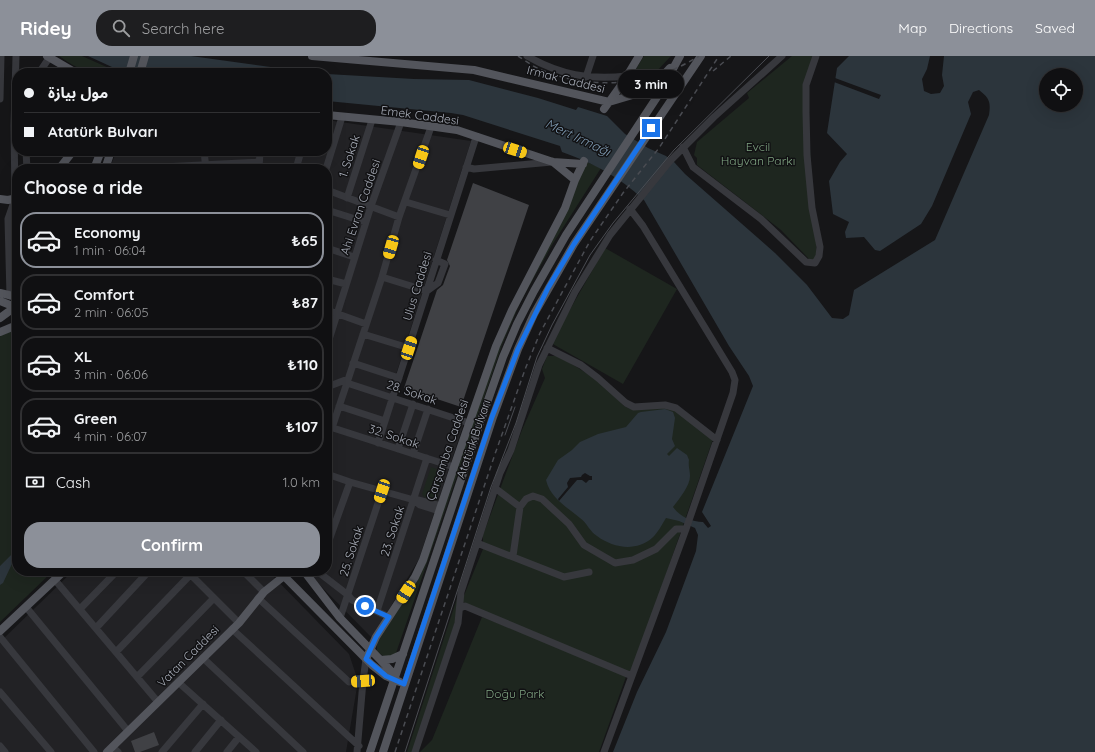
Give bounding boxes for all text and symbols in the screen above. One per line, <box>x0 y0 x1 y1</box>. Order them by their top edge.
search box <box>96 10 376 46</box>
text: Ridey <box>20 16 72 40</box>
icon: search <box>110 17 132 39</box>
text: Search here <box>142 19 225 38</box>
text: Map <box>898 19 927 37</box>
text: Directions <box>949 19 1013 37</box>
text: Saved <box>1035 19 1075 37</box>
street label: Irmak Caddesi <box>525 62 607 96</box>
map controls <box>1039 68 1083 112</box>
button: locate <box>1039 68 1083 112</box>
callout: 3 min <box>618 70 684 98</box>
text: 3 min <box>634 76 668 92</box>
text: مول بيازة <box>48 83 108 102</box>
street label: Emek Caddesi <box>380 102 460 128</box>
water label: Mert Irmağı <box>543 115 614 160</box>
route end <box>642 119 660 137</box>
text: Atatürk Bulvarı <box>48 122 157 141</box>
street label: 1. Sokak <box>335 133 363 179</box>
park label: Evcil Hayvan Parkı <box>721 139 795 168</box>
car <box>502 141 528 159</box>
car <box>412 144 430 170</box>
street label: Ahi Evran Caddesi <box>337 157 383 257</box>
text: Choose a ride <box>24 176 143 199</box>
icon: car <box>26 222 62 258</box>
text: Economy <box>74 223 141 242</box>
text: ₺65 <box>292 231 318 250</box>
car <box>382 234 400 260</box>
text: 1 min · 06:04 <box>74 242 146 258</box>
street label: Ulus Caddesi <box>399 250 435 322</box>
icon: car <box>26 284 62 320</box>
text: Comfort <box>74 285 135 304</box>
text: ₺87 <box>292 293 318 312</box>
text: 2 min · 06:05 <box>74 304 149 320</box>
car <box>400 335 418 361</box>
icon: car <box>26 346 62 382</box>
text: XL <box>74 347 92 366</box>
text: ₺110 <box>288 355 318 374</box>
text: 3 min · 06:06 <box>74 366 148 382</box>
street label: 28. Sokak <box>385 376 439 408</box>
street label: Çarşamba Caddesi <box>423 397 471 503</box>
street label: Atatürk Bulvarı <box>453 398 493 480</box>
icon: car <box>26 408 62 444</box>
text: Green <box>74 409 117 428</box>
text: ₺107 <box>286 417 318 436</box>
street label: 32. Sokak <box>367 421 421 451</box>
text: 4 min · 06:07 <box>74 428 147 444</box>
icon: cash <box>24 471 46 493</box>
text: Cash <box>56 473 90 492</box>
text: 1.0 km <box>283 474 320 490</box>
car <box>373 478 391 504</box>
street label: 23. Sokak <box>377 504 407 558</box>
button: Confirm <box>24 522 320 568</box>
street label: 25. Sokak <box>336 524 366 578</box>
car <box>394 579 418 605</box>
route start <box>356 597 374 615</box>
street label: Vatan Caddesi <box>154 622 222 690</box>
car <box>351 674 375 688</box>
park label: Doğu Park <box>486 686 544 701</box>

